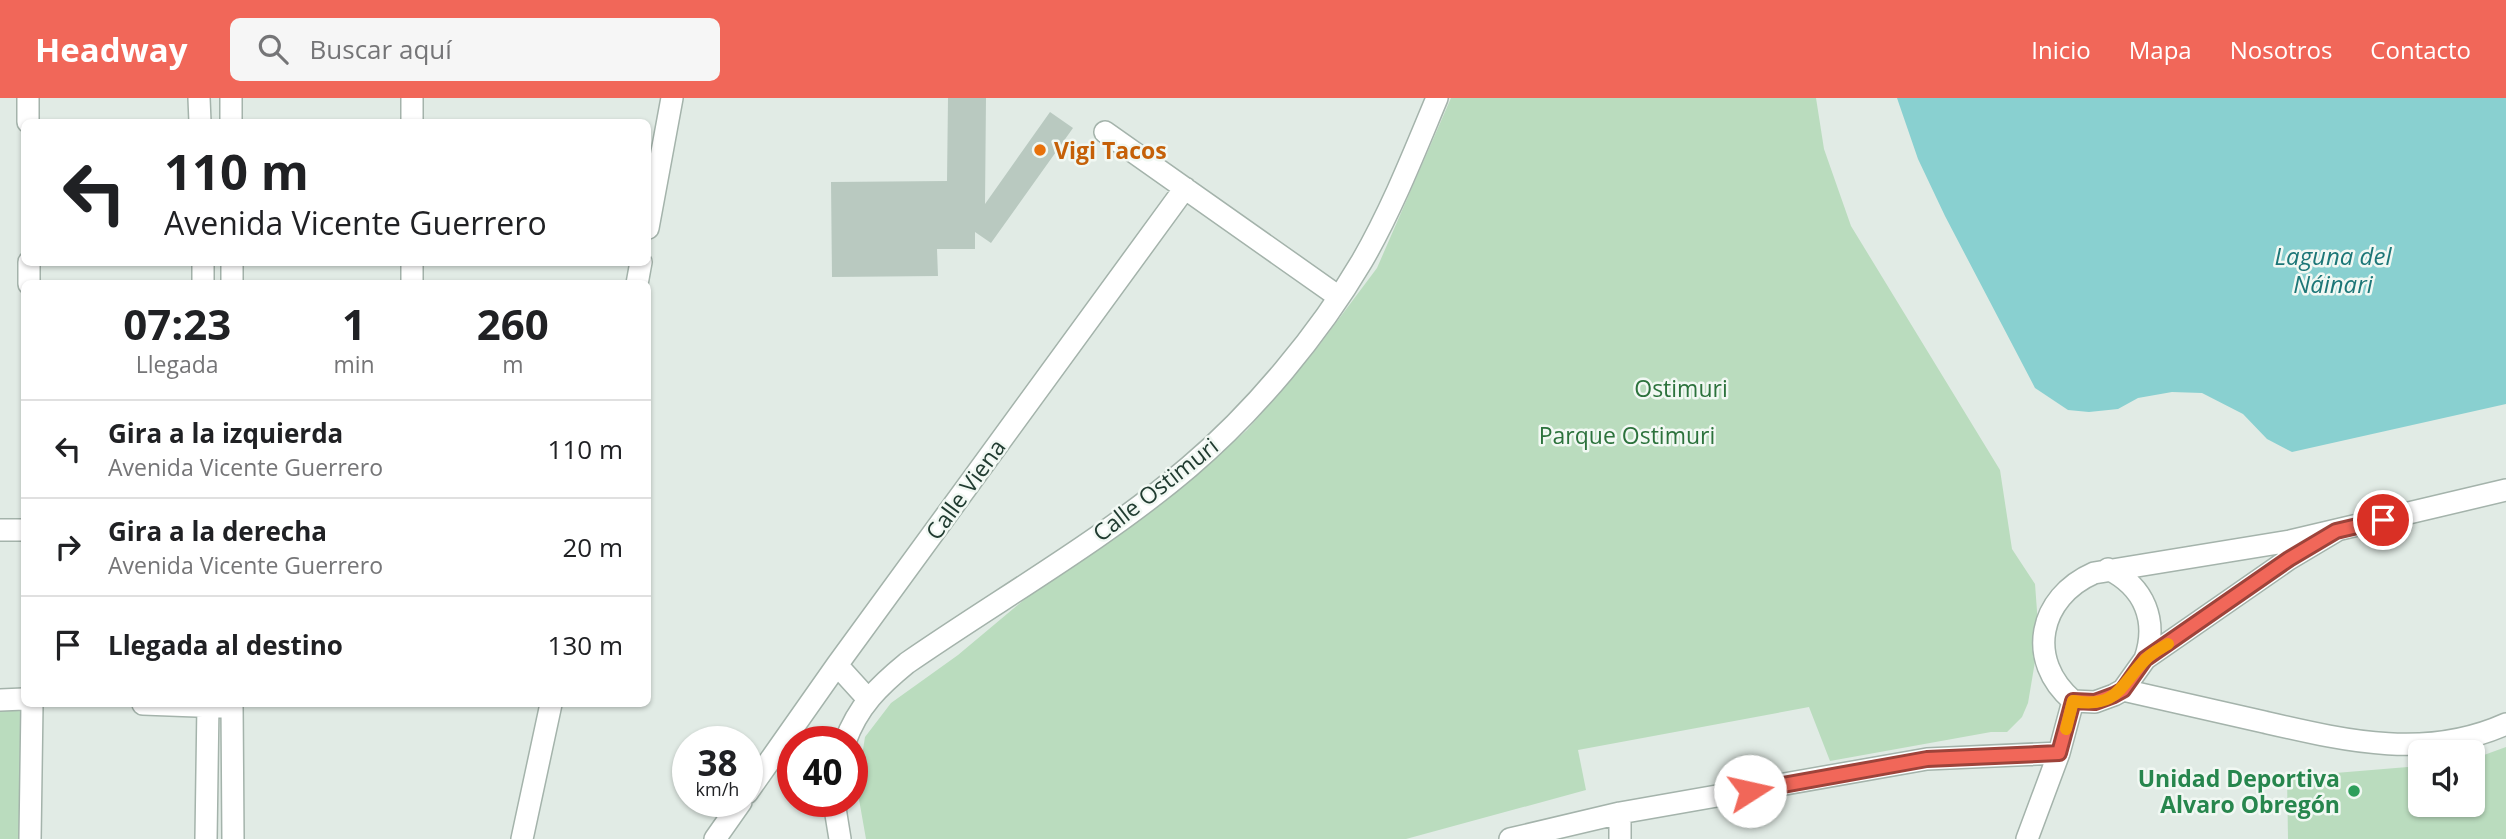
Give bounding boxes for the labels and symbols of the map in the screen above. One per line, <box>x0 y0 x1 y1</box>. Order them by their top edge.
place label: Vigi Tacos <box>1054 134 1167 166</box>
marker: Vigi Tacos <box>1032 142 1048 158</box>
water label: Laguna del Náinari <box>2275 239 2392 300</box>
park label: Ostimuri <box>1634 372 1728 404</box>
park label: Parque Ostimuri <box>1539 419 1715 451</box>
street label: Calle Ostimuri <box>1086 430 1224 548</box>
street label: Calle Viena <box>918 432 1012 546</box>
pin <box>2353 490 2413 550</box>
speed limit sign: 40 <box>777 726 868 817</box>
position arrow <box>1713 754 1787 828</box>
place label: Unidad Deportiva Alvaro Obregón <box>2138 762 2340 820</box>
marker: Unidad Deportiva Alvaro Obregón <box>2346 783 2362 799</box>

